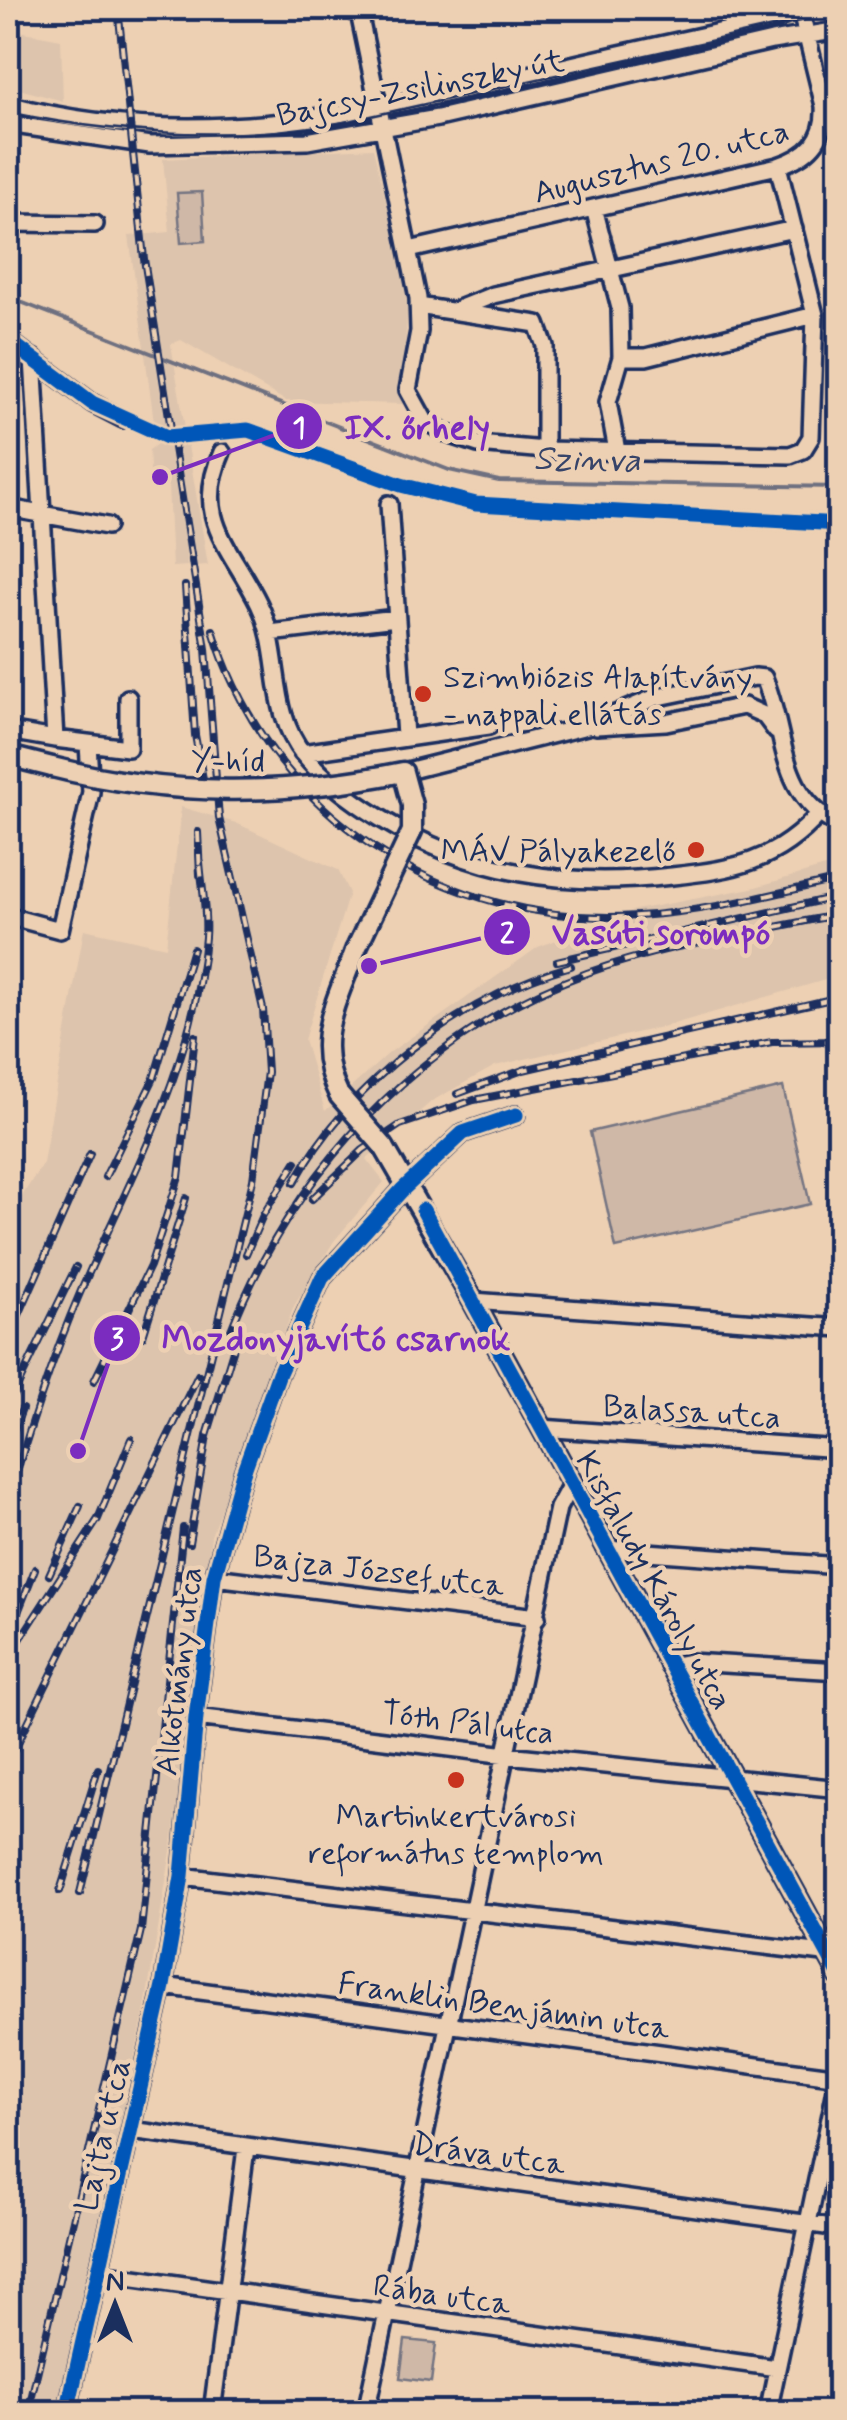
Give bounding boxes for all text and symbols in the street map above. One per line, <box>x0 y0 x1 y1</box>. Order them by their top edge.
street label: Bajcsy-Zsilinszky út <box>273 40 568 137</box>
street label: Augusztus 20. utca <box>529 111 793 215</box>
callout: IX. őrhely <box>274 394 510 459</box>
text: IX. őrhely <box>344 406 490 452</box>
text: 1 <box>292 409 306 448</box>
water label: Szinva <box>533 436 641 484</box>
place label: Szimbiózis Alapítvány - nappali ellátás <box>443 657 752 736</box>
marker: Szimbiózis Alapítvány - nappali ellátás <box>412 683 434 705</box>
street label: Y-híd <box>190 740 266 784</box>
place label: MÁV Pályakezelő <box>441 831 676 873</box>
marker: MÁV Pályakezelő <box>685 839 707 861</box>
callout: Vasúti sorompó <box>482 900 791 965</box>
text: Vasúti sorompó <box>552 911 771 957</box>
text: 2 <box>500 915 515 954</box>
callout: Mozdonyjavító csarnok <box>92 1305 531 1370</box>
text: Mozdonyjavító csarnok <box>161 1317 511 1364</box>
text: 3 <box>110 1320 124 1359</box>
street label: Balassa utca <box>602 1386 782 1440</box>
street label: Kisfaludy Károly utca <box>565 1444 742 1718</box>
street label: Bajza József utca <box>251 1536 507 1608</box>
street label: Alkotmány utca <box>146 1565 214 1778</box>
street label: Tóth Pál utca <box>379 1693 556 1755</box>
marker: Martinkertvárosi református templom <box>445 1769 467 1791</box>
place label: Martinkertvárosi református templom <box>308 1796 604 1877</box>
street label: Franklin Benjámin utca <box>335 1963 673 2051</box>
street label: Lajta utca <box>66 2055 142 2216</box>
street label: Dráva utca <box>409 2123 569 2187</box>
north arrow <box>65 2255 165 2355</box>
text: N <box>106 2264 124 2301</box>
street label: Rába utca <box>370 2266 514 2327</box>

